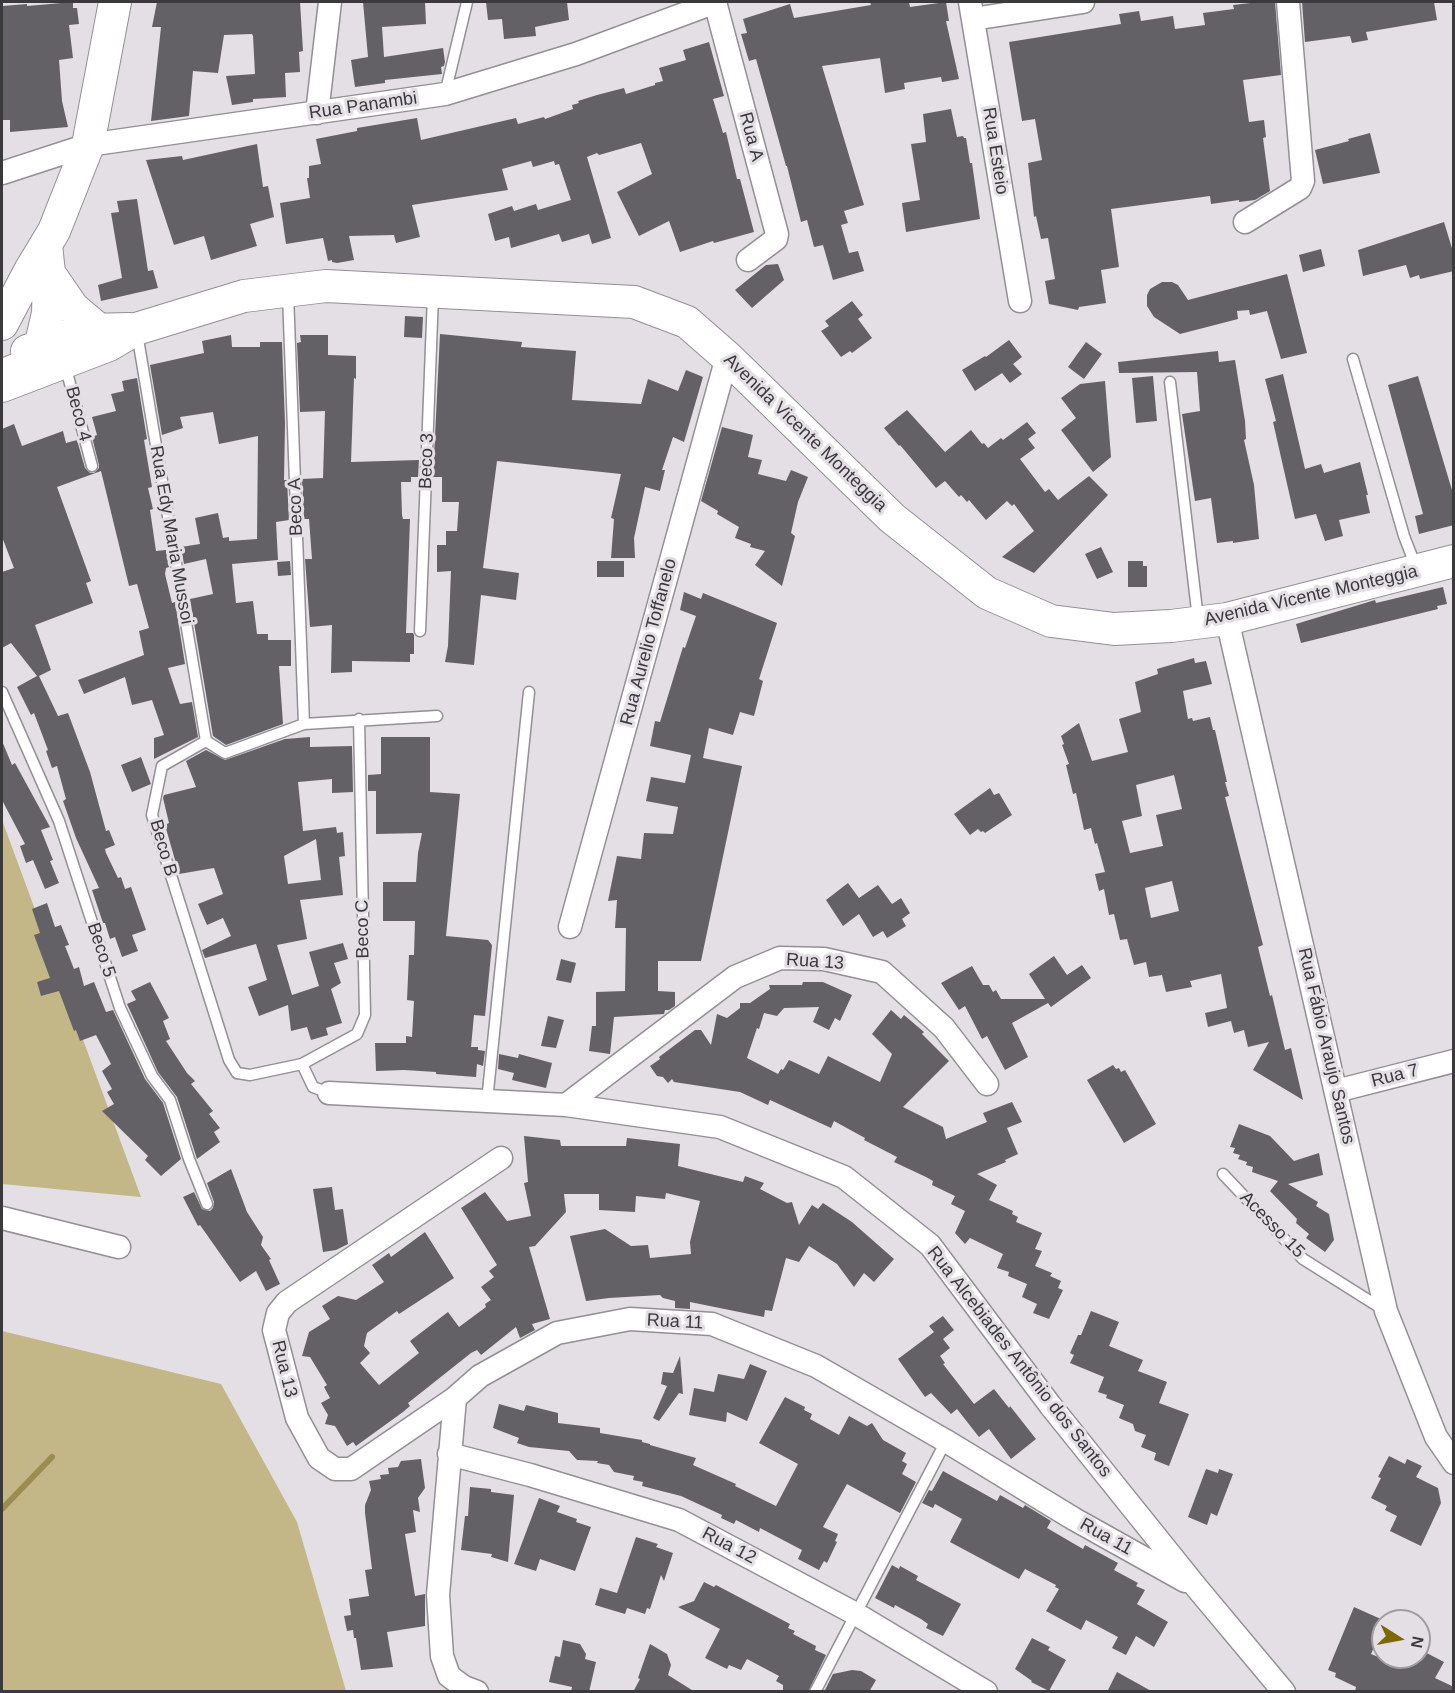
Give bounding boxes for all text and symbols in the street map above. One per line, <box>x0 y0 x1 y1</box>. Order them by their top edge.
street label: Rua Panambi <box>307 88 419 124</box>
street label: Rua Esteio <box>977 106 1013 196</box>
street label: Rua A <box>734 110 768 164</box>
street label: Avenida Vicente Monteggia <box>719 349 891 517</box>
street label: Beco 4 <box>60 384 96 444</box>
street label: Beco 3 <box>415 433 439 489</box>
street label: Rua Edy Maria Mussoi <box>145 444 197 626</box>
street label: Beco A <box>284 478 308 536</box>
street label: Rua Aurelio Toffanelo <box>616 556 682 728</box>
street label: Avenida Vicente Monteggia <box>1202 561 1420 631</box>
street label: Beco B <box>145 817 181 879</box>
street label: Beco C <box>352 899 374 959</box>
street label: Beco 5 <box>82 920 120 980</box>
street label: Rua Fábio Araujo Santos <box>1293 946 1359 1146</box>
street label: Rua 13 <box>785 949 845 975</box>
street label: Rua 7 <box>1369 1060 1421 1092</box>
street label: Acesso 15 <box>1235 1187 1309 1263</box>
street label: Rua Alcebiades Antônio dos Santos <box>922 1242 1116 1482</box>
street label: Rua 11 <box>646 1310 704 1334</box>
street label: Rua 13 <box>266 1338 302 1400</box>
street label: Rua 11 <box>1076 1514 1136 1560</box>
street label: Rua 12 <box>698 1523 760 1569</box>
north arrow <box>1371 1609 1431 1669</box>
text: N <box>1408 1635 1427 1649</box>

